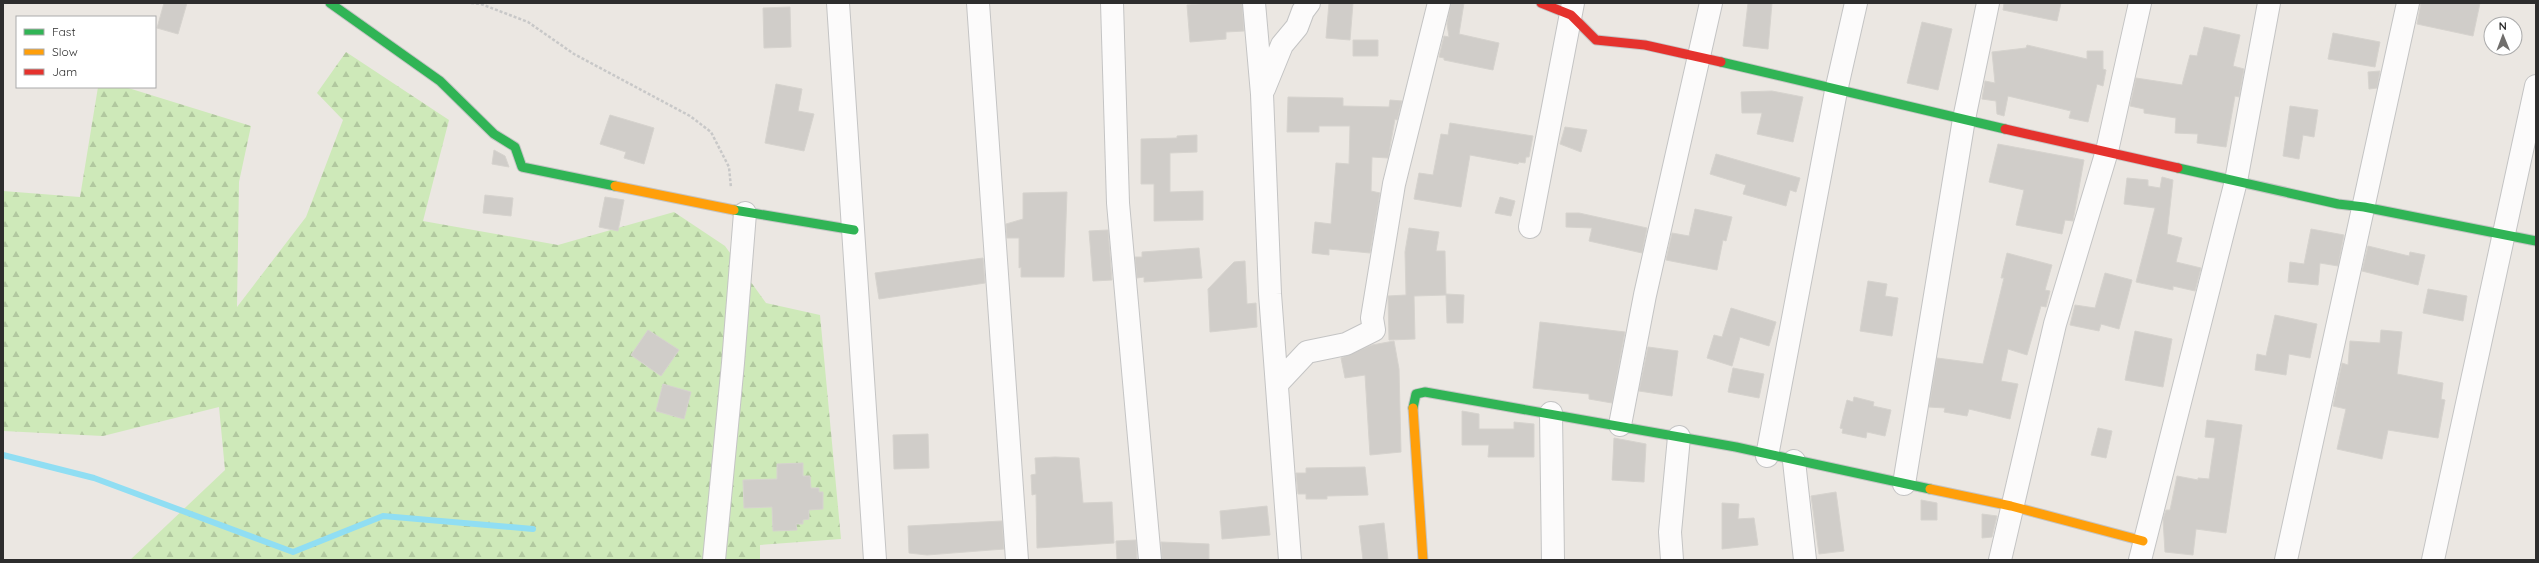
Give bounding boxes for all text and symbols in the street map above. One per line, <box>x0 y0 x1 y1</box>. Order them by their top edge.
legend <box>16 16 156 88</box>
north arrow <box>2483 16 2523 56</box>
text: N <box>2499 19 2507 33</box>
text: Fast <box>52 24 76 39</box>
text: Slow <box>52 44 78 59</box>
text: Jam <box>52 64 77 79</box>

